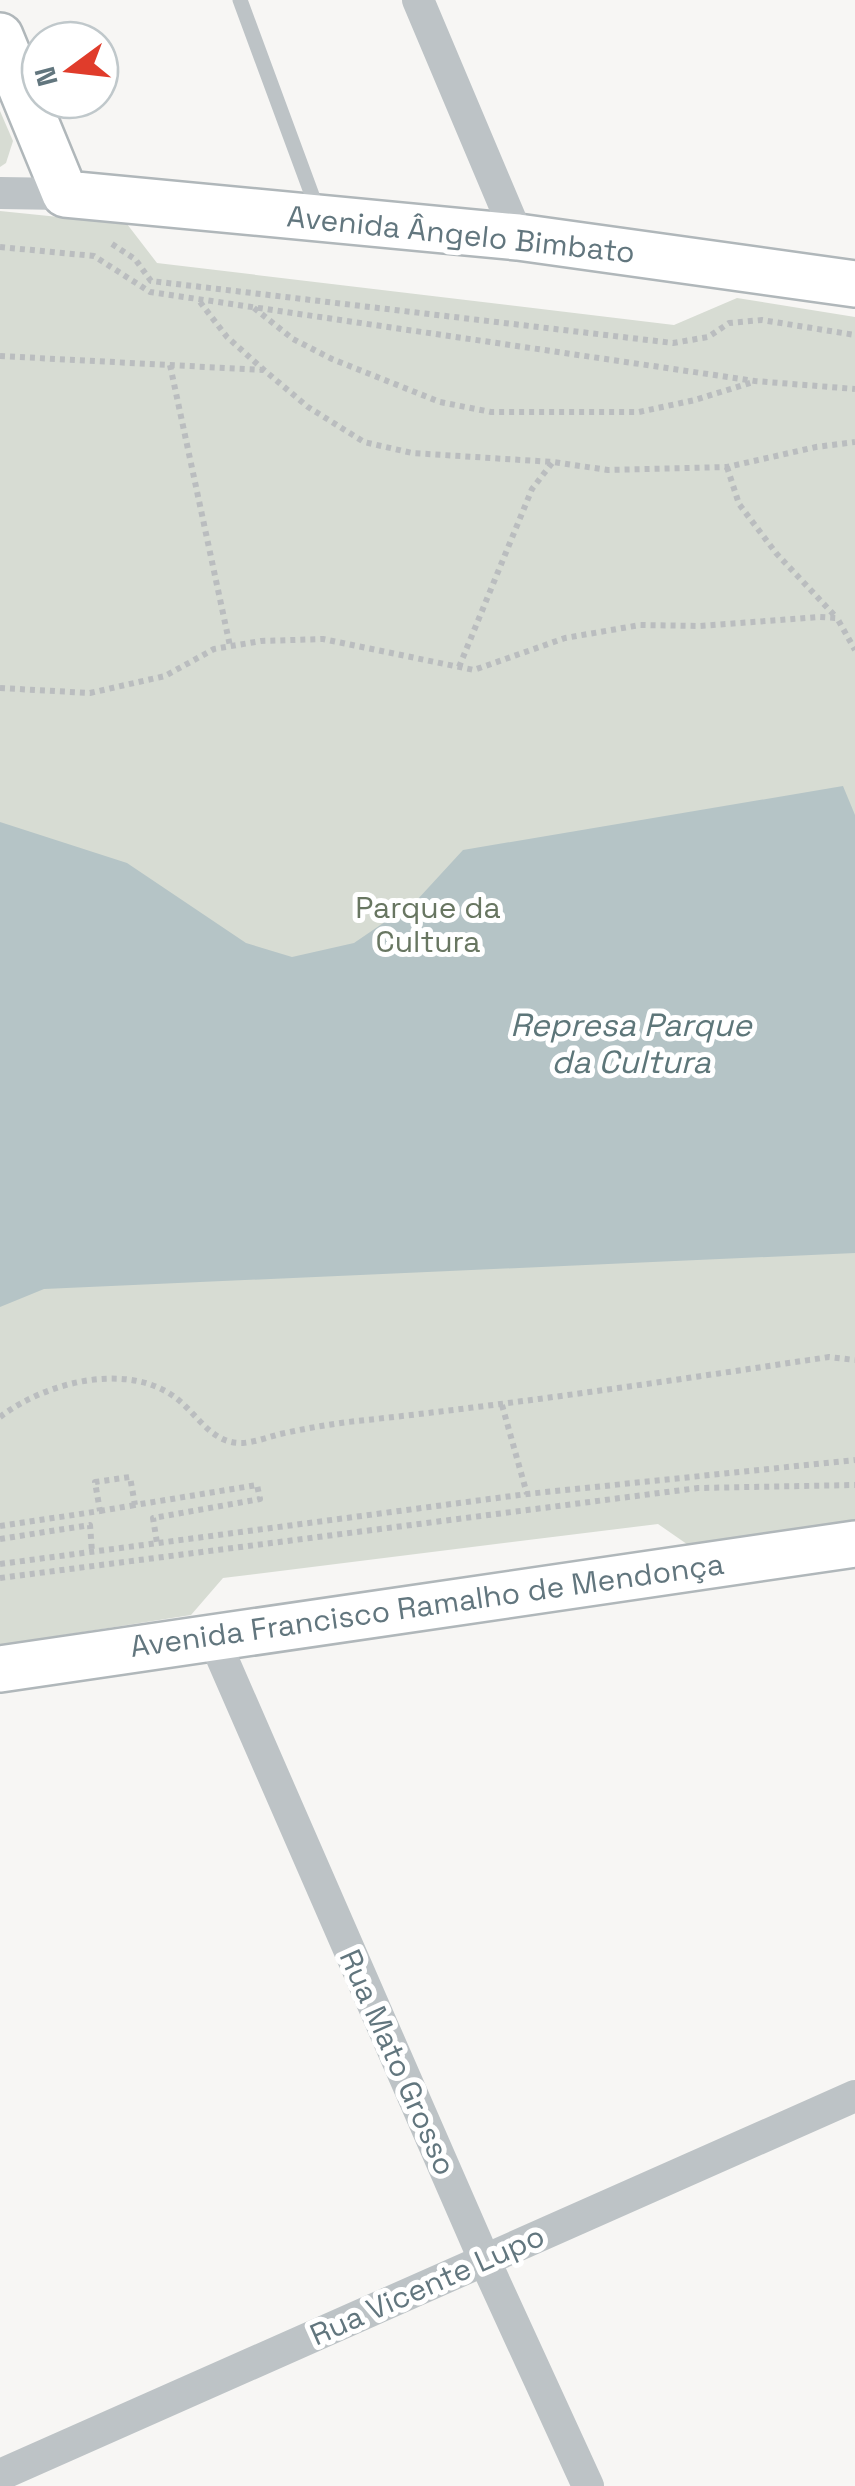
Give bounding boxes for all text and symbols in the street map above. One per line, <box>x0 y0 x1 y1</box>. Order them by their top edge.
north arrow <box>20 20 120 120</box>
text: N <box>26 63 66 90</box>
street label: Avenida Ângelo Bimbato <box>285 196 637 272</box>
park label: Parque da Cultura <box>355 888 501 961</box>
water label: Represa Parque da Cultura <box>510 1005 753 1082</box>
street label: Avenida Francisco Ramalho de Mendonça <box>128 1544 726 1666</box>
street label: Rua Mato Grosso <box>331 1943 465 2181</box>
street label: Rua Vicente Lupo <box>304 2216 550 2354</box>

